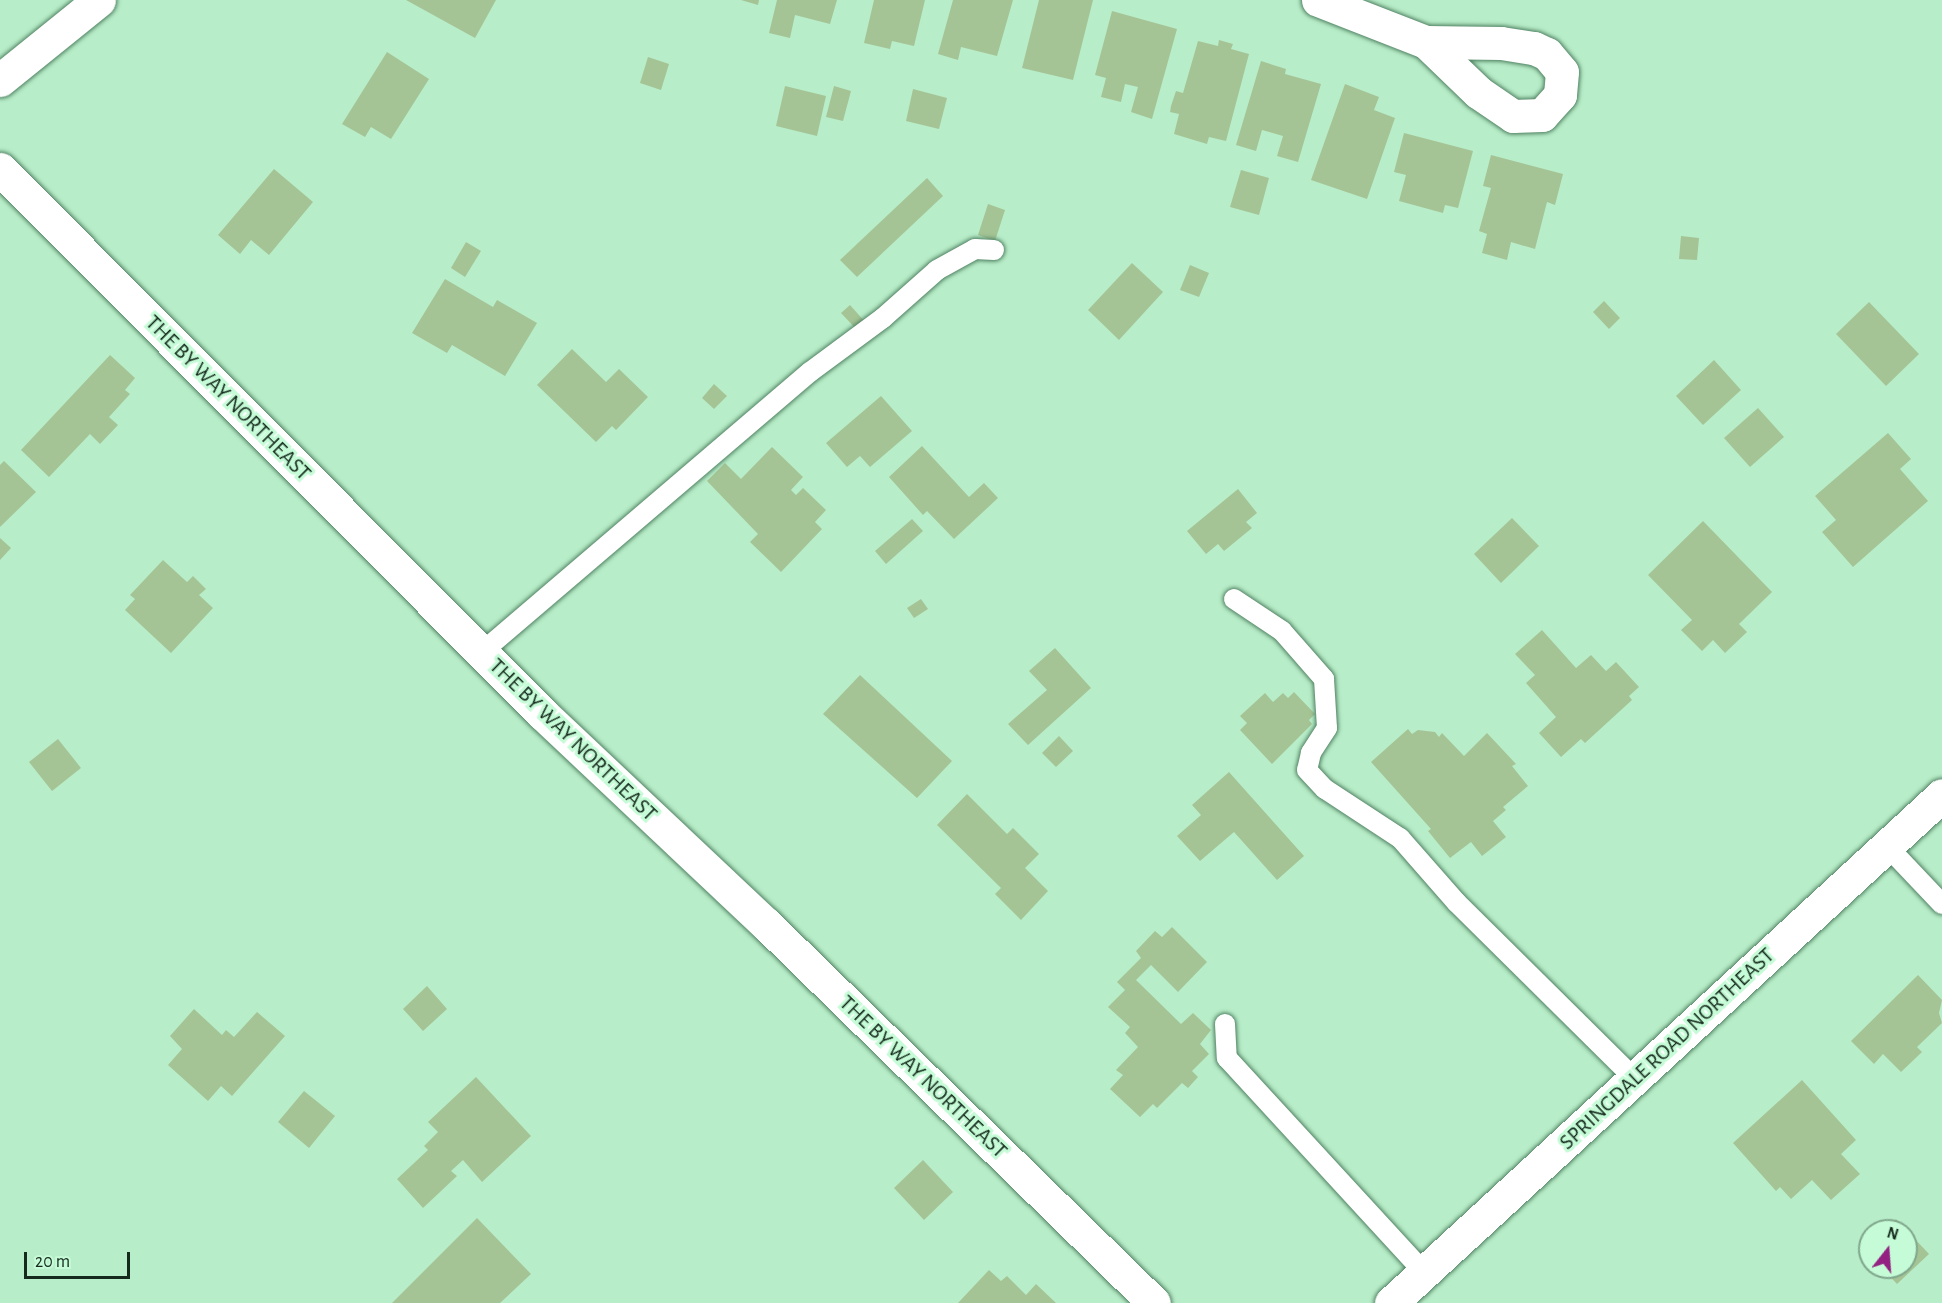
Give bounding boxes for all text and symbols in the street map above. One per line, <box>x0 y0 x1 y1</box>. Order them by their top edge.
street label: THE BY WAY NORTHEAST <box>140 310 316 486</box>
street label: THE BY WAY NORTHEAST <box>484 653 662 827</box>
street label: SPRINGDALE ROAD NORTHEAST <box>1554 943 1780 1155</box>
street label: THE BY WAY NORTHEAST <box>834 990 1012 1164</box>
north arrow <box>1858 1219 1918 1279</box>
text: N <box>1885 1224 1900 1243</box>
scale bar <box>27 1240 134 1278</box>
text: 20 m <box>35 1253 70 1271</box>

